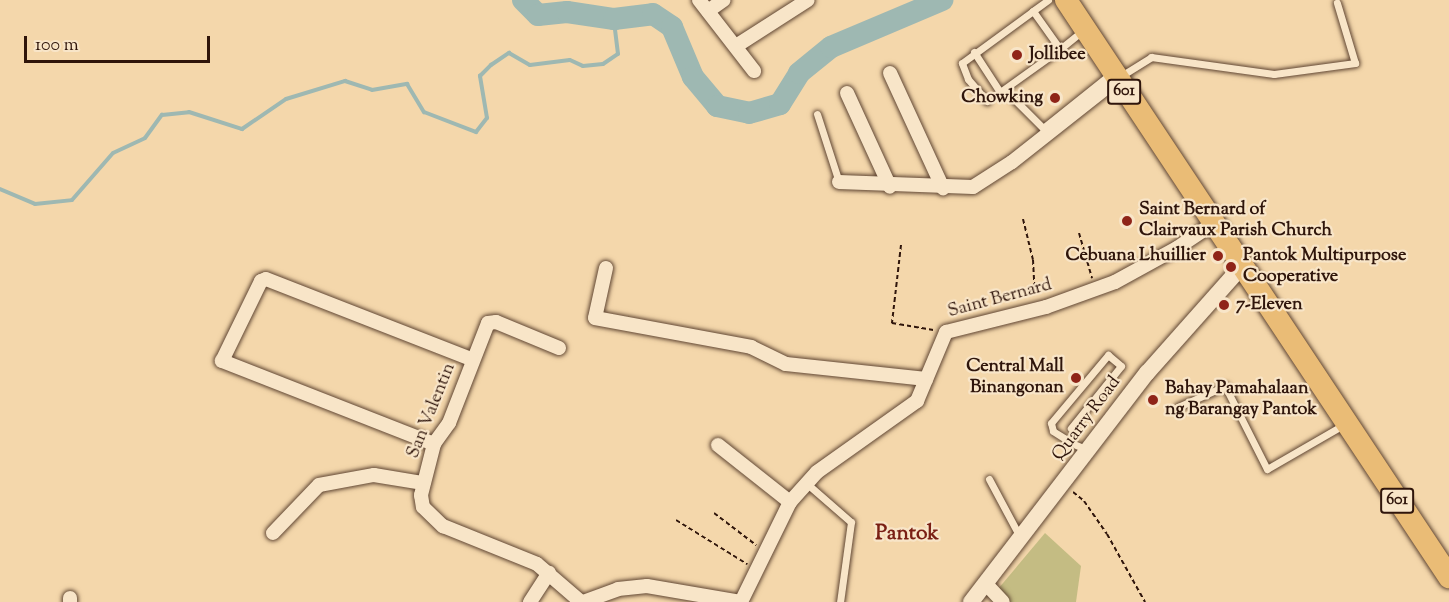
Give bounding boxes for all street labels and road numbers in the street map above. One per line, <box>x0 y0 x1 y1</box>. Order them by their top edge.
road number: 601 <box>1106 79 1142 105</box>
street label: Saint Bernard <box>946 275 1054 323</box>
street label: San Valentin <box>403 360 461 462</box>
street label: Quarry Road <box>1048 372 1126 466</box>
road number: 601 <box>1379 488 1415 514</box>

